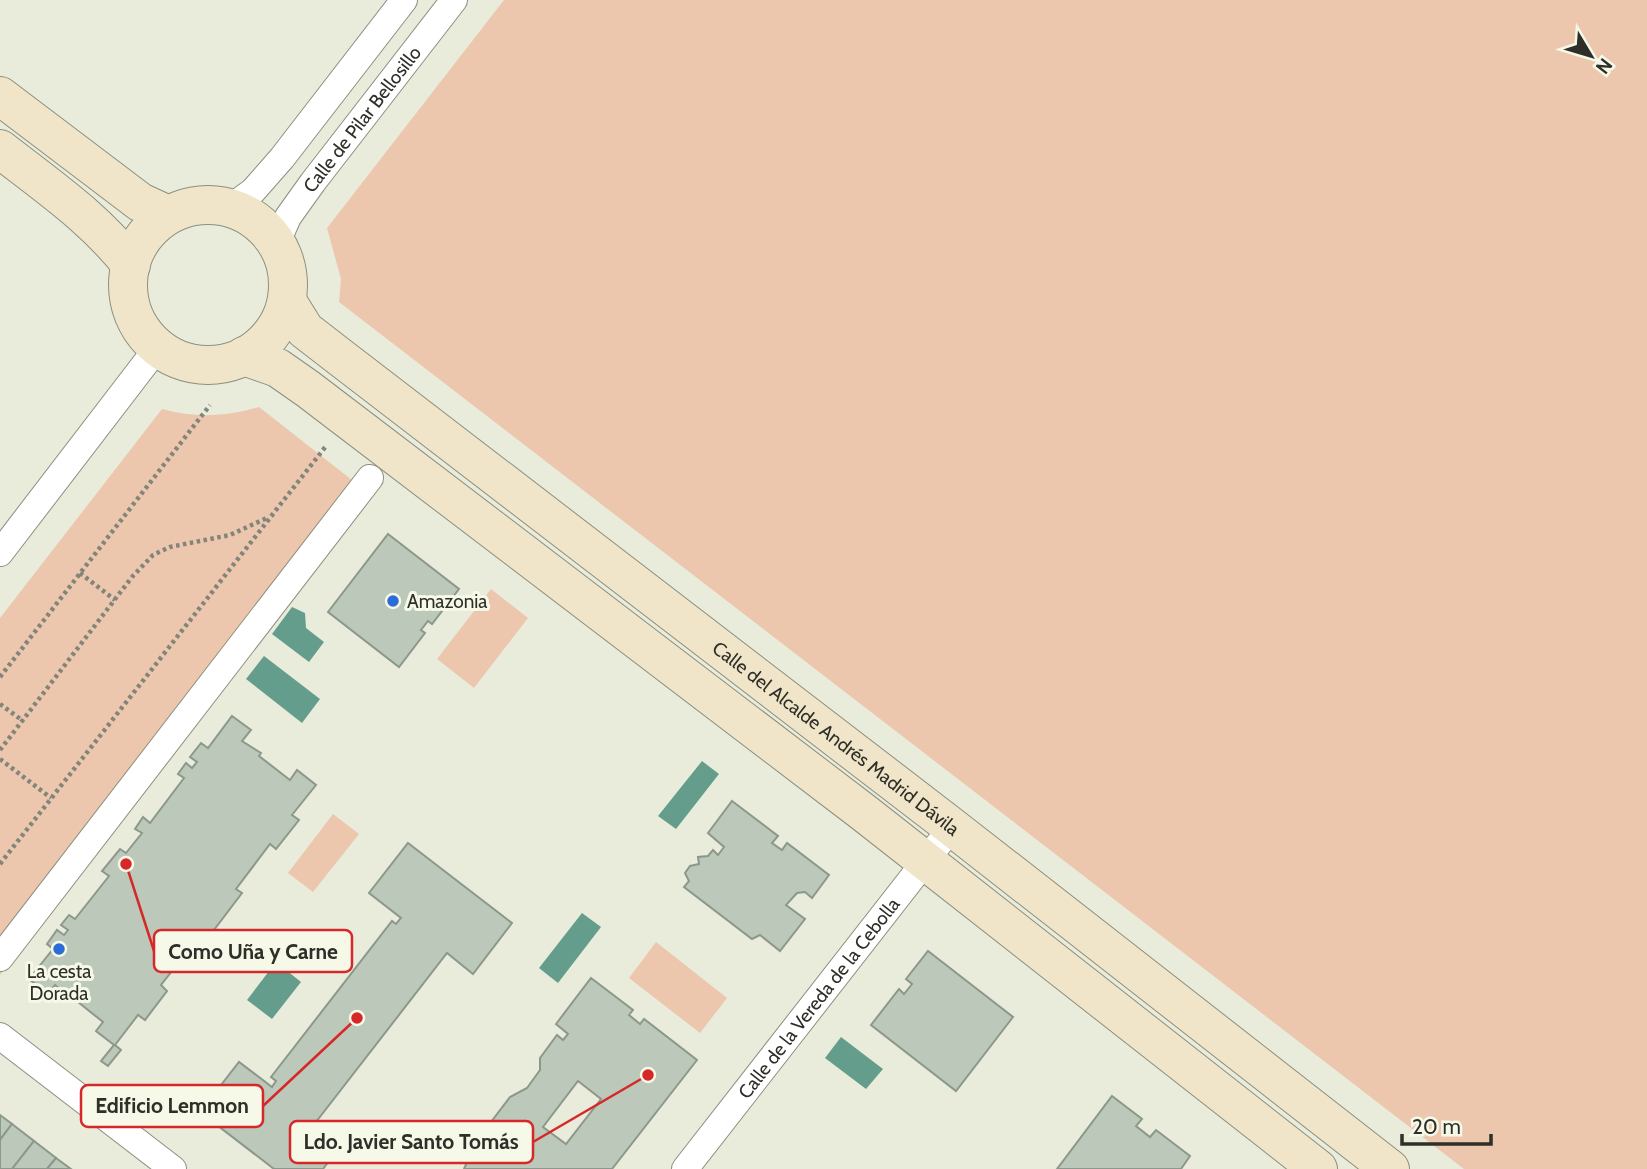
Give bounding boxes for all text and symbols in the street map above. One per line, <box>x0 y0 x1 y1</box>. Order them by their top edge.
north arrow <box>1556 21 1626 91</box>
street label: Calle de Pilar Bellosillo <box>298 42 426 197</box>
text: N <box>1591 54 1617 79</box>
place label: Amazonia <box>407 590 487 613</box>
marker: Amazonia <box>385 593 401 609</box>
street label: Calle del Alcalde Andrés Madrid Dávila <box>708 636 964 841</box>
street label: Calle de la Vereda de la Cebolla <box>733 893 904 1103</box>
callout: Como Uña y Carne <box>154 930 352 972</box>
text: Como Uña y Carne <box>168 939 338 964</box>
marker: La cesta Dorada <box>51 941 67 957</box>
place label: La cesta Dorada <box>27 960 91 1005</box>
callout: Edificio Lemmon <box>81 1085 263 1127</box>
text: Edificio Lemmon <box>95 1093 249 1118</box>
scale bar <box>1402 1102 1491 1146</box>
text: 20 m <box>1412 1114 1461 1139</box>
callout: Ldo. Javier Santo Tomás <box>290 1121 533 1163</box>
text: Ldo. Javier Santo Tomás <box>303 1129 519 1154</box>

